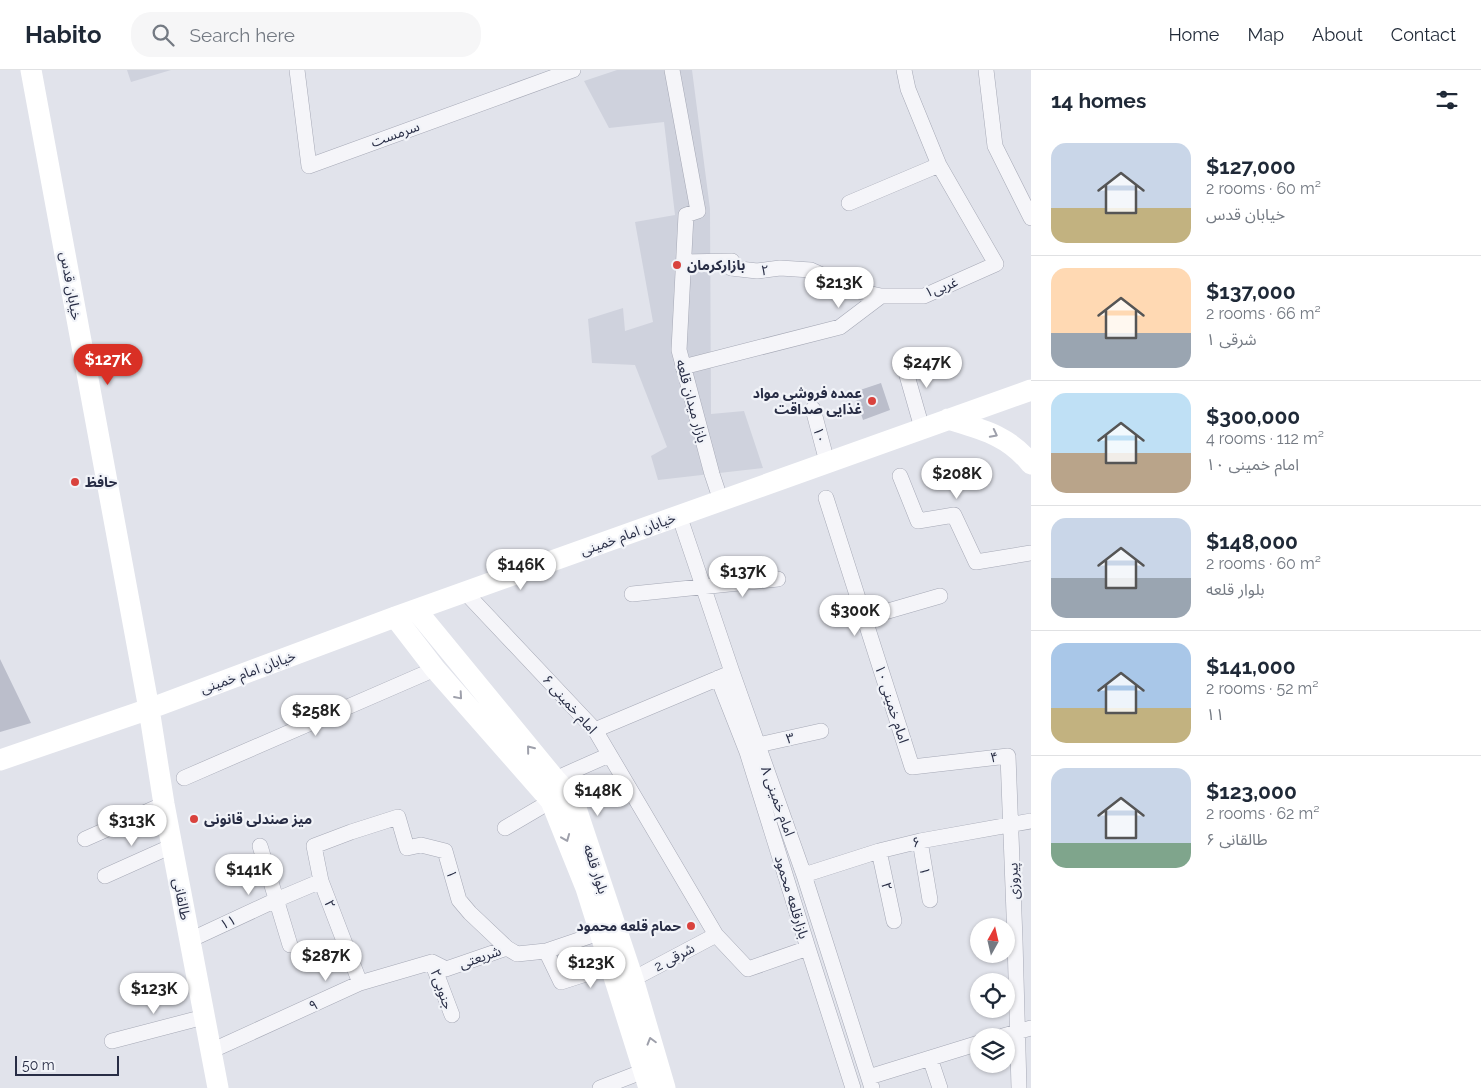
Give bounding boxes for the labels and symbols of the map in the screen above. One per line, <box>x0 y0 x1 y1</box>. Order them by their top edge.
street label: سرمست <box>369 118 422 151</box>
street label: خیابان قدس <box>56 251 85 322</box>
place label: بازارکرمان <box>687 257 745 274</box>
marker: بازارکرمان <box>671 259 683 271</box>
street label: ۲ <box>760 262 770 278</box>
pin: $213K <box>804 266 874 309</box>
street label: غربی۱ <box>922 273 960 302</box>
pin: $127K <box>73 344 143 386</box>
pin: $247K <box>892 346 962 389</box>
street label: بازار میدان قلعه <box>672 358 711 445</box>
place label: عمده فروشی مواد غذایی صداقت <box>753 385 862 417</box>
marker: عمده فروشی مواد غذایی صداقت <box>866 395 878 407</box>
street label: ۱۰ <box>810 425 830 445</box>
one-way arrow <box>988 428 997 438</box>
pin: $208K <box>922 458 992 500</box>
place label: حافظ <box>85 474 118 490</box>
marker: حافظ <box>69 476 81 488</box>
street label: خیابان امام خمینی <box>578 509 679 561</box>
pin: $146K <box>486 548 556 591</box>
pin: $137K <box>708 556 778 598</box>
pin: $300K <box>820 594 890 637</box>
street label: خیابان امام خمینی <box>198 647 299 699</box>
street label: امام خمینی ۱۰ <box>869 663 912 746</box>
street label: امام خمینی ۶ <box>537 671 600 739</box>
one-way arrow <box>453 690 462 699</box>
pin: $258K <box>281 694 351 737</box>
street label: ۳ <box>784 729 796 747</box>
one-way arrow <box>527 746 536 755</box>
street label: ۴ <box>989 749 999 765</box>
street label: امام خمینی ۸ <box>755 764 798 839</box>
pin: $148K <box>563 774 633 817</box>
pin: $313K <box>97 804 167 847</box>
place label: میز صندلی قانونی <box>204 811 312 828</box>
marker: میز صندلی قانونی <box>188 813 200 825</box>
one-way arrow <box>560 833 570 842</box>
street label: ۶ <box>910 833 922 851</box>
street label: بلوار قلعه <box>580 842 612 896</box>
street label: بازارقلعه محمود <box>771 853 812 941</box>
pin: $141K <box>214 854 284 896</box>
street label: پیروزی <box>1004 862 1024 900</box>
street label: ۱ <box>916 866 934 876</box>
street label: ۱ <box>443 868 461 880</box>
street label: طالقانی <box>169 877 194 921</box>
street label: ۲ <box>878 880 896 892</box>
street label: ۲ <box>321 897 339 911</box>
street label: ۱۱ <box>217 911 239 933</box>
place label: حمام قلعه محمود <box>577 918 681 937</box>
north arrow <box>970 918 1015 962</box>
marker: حمام قلعه محمود <box>685 920 697 932</box>
pin: $287K <box>291 940 361 982</box>
street label: 2 شرقی <box>651 940 697 975</box>
street label: شریعتی <box>457 942 503 973</box>
pin: $123K <box>556 946 626 989</box>
street label: جنوبی۲ <box>426 967 457 1012</box>
pin: $123K <box>119 972 189 1015</box>
street label: ۹ <box>306 996 320 1014</box>
one-way arrow <box>646 1038 656 1046</box>
scale bar <box>15 1053 119 1076</box>

